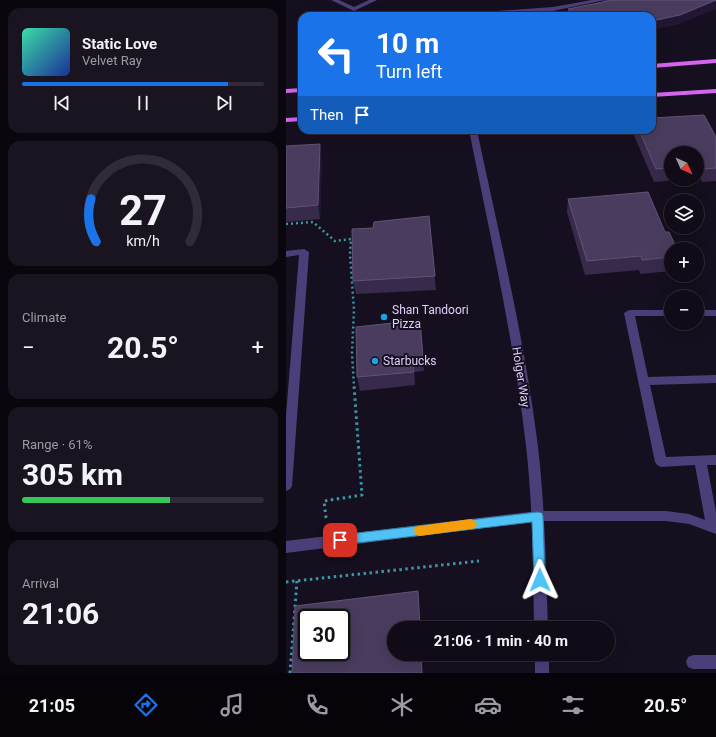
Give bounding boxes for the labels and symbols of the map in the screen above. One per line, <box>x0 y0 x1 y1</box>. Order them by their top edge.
north arrow <box>664 146 704 186</box>
place label: Shan Tandoori Pizza <box>392 303 469 331</box>
marker: Shan Tandoori Pizza <box>379 312 389 322</box>
street label: Holger Way <box>509 346 533 409</box>
place label: Starbucks <box>383 354 437 368</box>
marker: Starbucks <box>370 356 380 366</box>
pin <box>323 523 357 557</box>
position arrow <box>519 559 561 601</box>
speed limit sign: 30 <box>298 609 350 661</box>

